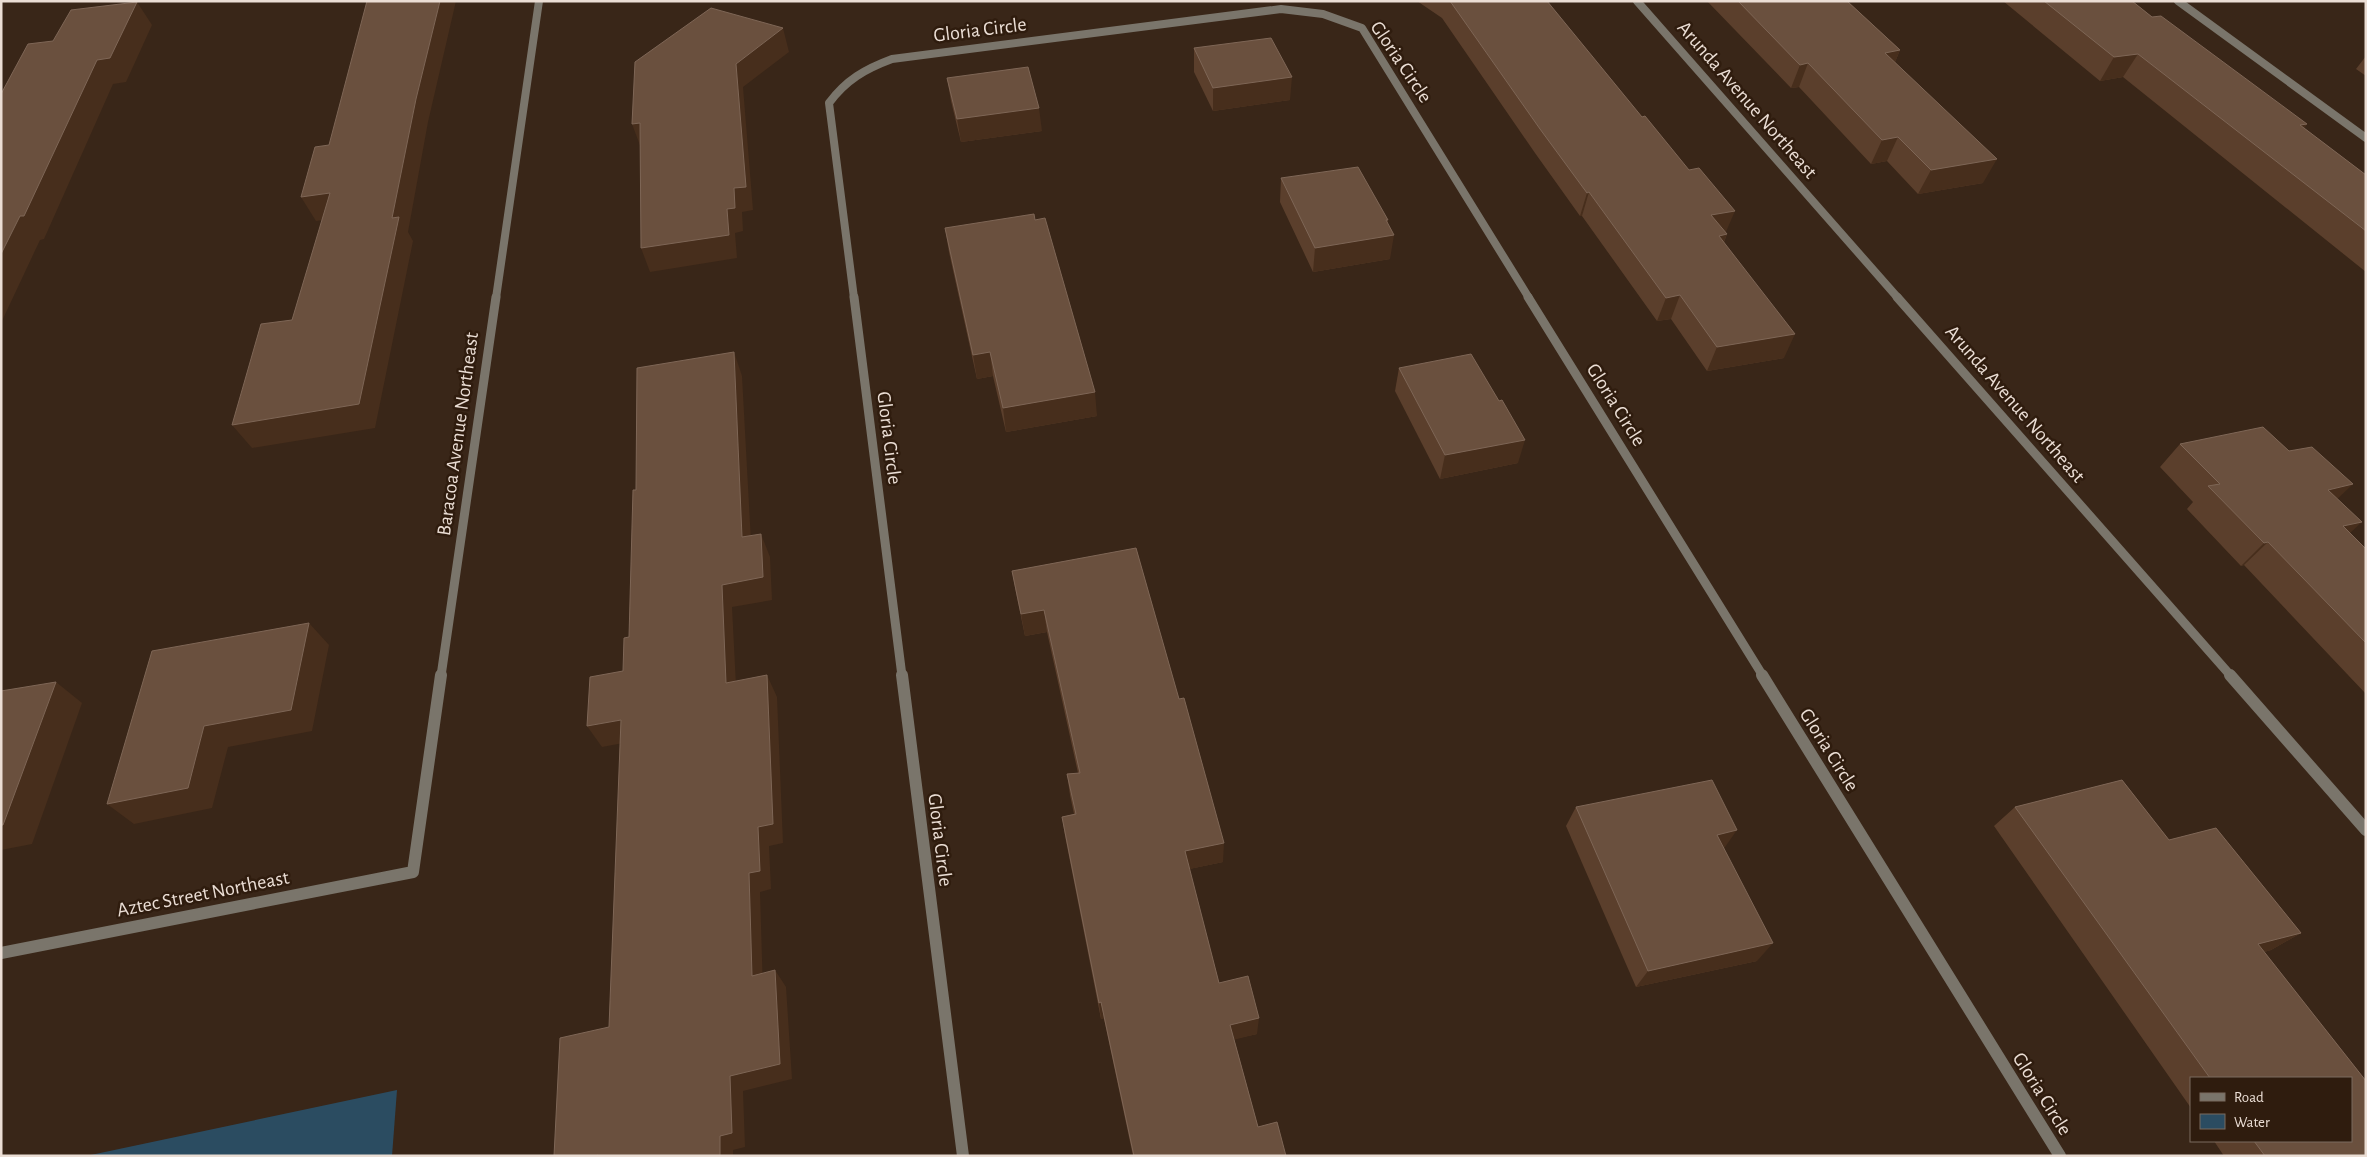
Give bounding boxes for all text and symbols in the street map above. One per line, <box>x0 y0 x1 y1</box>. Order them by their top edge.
street label: Gloria Circle <box>932 14 1028 46</box>
street label: Gloria Circle <box>1366 18 1436 106</box>
street label: Arunda Avenue Northeast <box>1674 18 1821 183</box>
street label: Arunda Avenue Northeast <box>1942 322 2089 487</box>
street label: Baracoa Avenue Northeast <box>434 330 482 537</box>
street label: Gloria Circle <box>1583 360 1649 450</box>
street label: Gloria Circle <box>873 390 905 486</box>
street label: Gloria Circle <box>1796 705 1862 795</box>
street label: Gloria Circle <box>924 792 956 888</box>
street label: Aztec Street Northeast <box>115 867 291 921</box>
street label: Gloria Circle <box>2009 1049 2075 1139</box>
legend <box>2190 1077 2352 1142</box>
text: Road <box>2234 1090 2264 1105</box>
text: Water <box>2234 1115 2270 1130</box>

